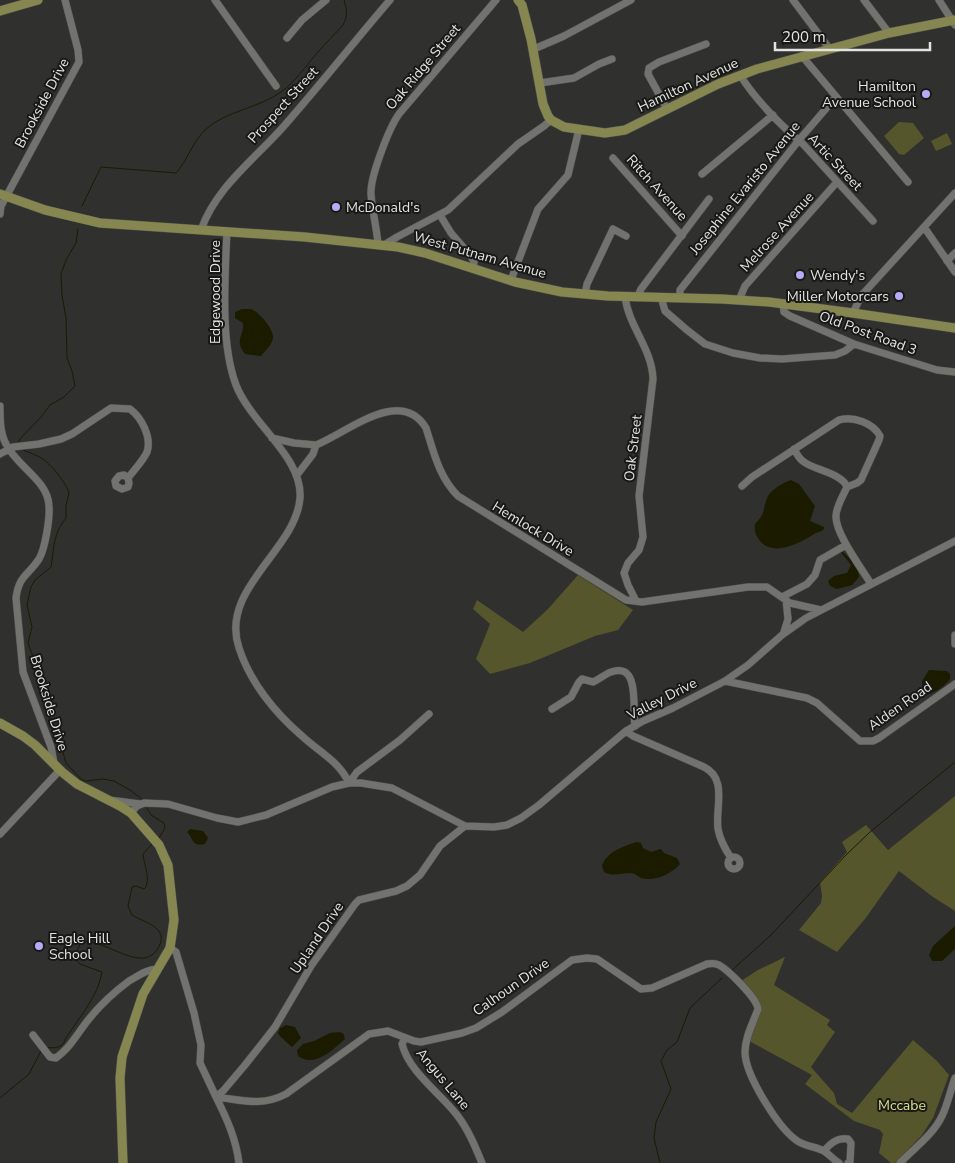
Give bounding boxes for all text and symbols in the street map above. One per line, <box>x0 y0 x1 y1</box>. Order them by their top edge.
street label: Oak Ridge Street <box>381 20 465 114</box>
scale bar <box>775 20 930 52</box>
text: 200 m <box>782 27 826 47</box>
street label: Hamilton Avenue <box>635 53 741 117</box>
street label: Brookside Drive <box>10 55 74 151</box>
street label: Prospect Street <box>243 63 323 147</box>
place label: Hamilton Avenue School <box>822 77 917 112</box>
marker: Hamilton Avenue School <box>920 88 932 100</box>
street label: Josephine Evaristo Avenue <box>685 117 805 259</box>
street label: Artic Street <box>803 129 867 195</box>
street label: Ritch Avenue <box>622 151 692 225</box>
street label: Melrose Avenue <box>736 188 818 276</box>
place label: McDonald's <box>346 198 420 217</box>
marker: McDonald's <box>330 201 342 213</box>
street label: West Putnam Avenue <box>411 227 549 283</box>
street label: Edgewood Drive <box>206 240 225 344</box>
place label: Wendy's <box>810 266 865 285</box>
marker: Wendy's <box>794 269 806 281</box>
place label: Miller Motorcars <box>787 287 889 306</box>
marker: Miller Motorcars <box>893 290 905 302</box>
street label: Old Post Road 3 <box>817 307 919 359</box>
street label: Oak Street <box>619 414 647 482</box>
street label: Hemlock Drive <box>489 497 577 561</box>
street label: Brookside Drive <box>25 653 73 753</box>
street label: Valley Drive <box>623 673 700 725</box>
street label: Alden Road <box>864 677 936 735</box>
street label: Upland Drive <box>286 898 348 978</box>
place label: Eagle Hill School <box>49 929 111 964</box>
marker: Eagle Hill School <box>33 940 45 952</box>
street label: Calhoun Drive <box>469 954 553 1020</box>
street label: Angus Lane <box>412 1044 474 1114</box>
park label: Mccabe <box>878 1096 926 1115</box>

